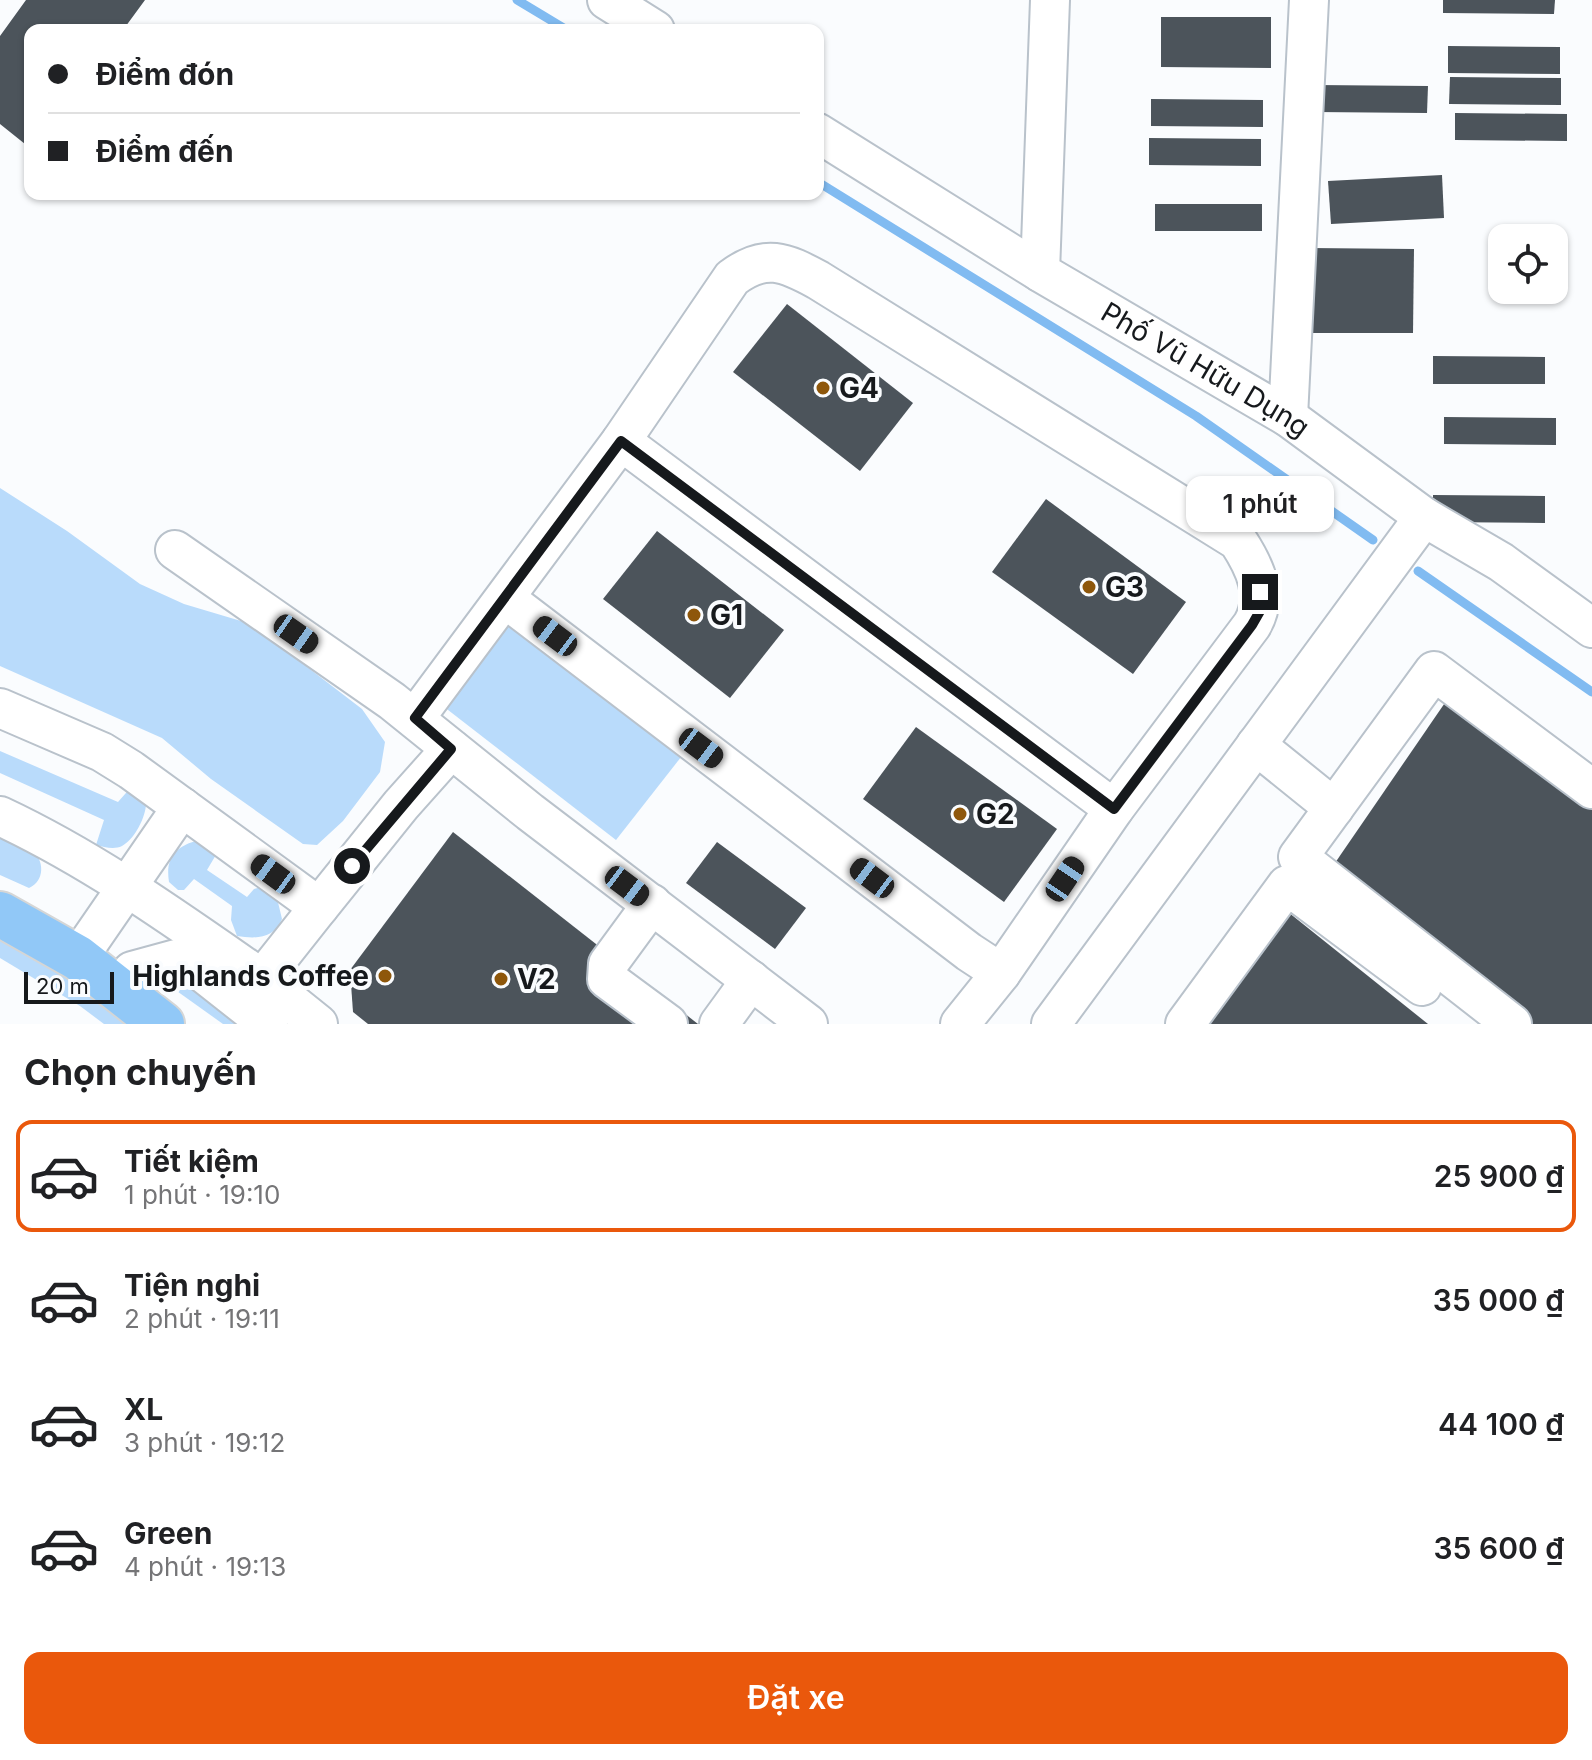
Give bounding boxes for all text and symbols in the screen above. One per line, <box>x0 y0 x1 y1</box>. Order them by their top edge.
text: Điểm đón <box>96 56 234 92</box>
text: Điểm đến <box>96 133 234 169</box>
map controls <box>1488 224 1568 304</box>
button: locate <box>1488 224 1568 304</box>
street label: Phố Vũ Hữu Dụng <box>1095 295 1316 444</box>
place label: G4 <box>839 371 879 405</box>
marker: G4 <box>814 379 832 397</box>
callout: 1 phút <box>1186 476 1334 532</box>
text: 1 phút <box>1223 488 1297 519</box>
place label: G3 <box>1105 570 1144 604</box>
route end <box>1242 574 1278 610</box>
marker: G3 <box>1080 578 1098 596</box>
place label: G1 <box>710 598 743 632</box>
marker: G1 <box>685 606 703 624</box>
car <box>269 610 323 658</box>
car <box>529 612 581 660</box>
car <box>675 724 727 772</box>
place label: G2 <box>976 797 1015 831</box>
marker: G2 <box>951 805 969 823</box>
route start <box>334 848 370 884</box>
car <box>247 850 299 898</box>
car <box>1042 852 1088 906</box>
car <box>846 854 898 902</box>
car <box>601 862 653 910</box>
place label: Highlands Coffee <box>132 959 369 993</box>
place label: V2 <box>517 962 556 996</box>
marker: Highlands Coffee <box>376 967 394 985</box>
scale bar <box>24 968 114 1004</box>
marker: V2 <box>492 970 510 988</box>
text: 20 m <box>36 973 89 999</box>
text: Chọn chuyến <box>24 1050 257 1094</box>
icon: car <box>28 1140 100 1212</box>
text: Tiết kiệm <box>124 1143 259 1179</box>
text: 25 900 ₫ <box>1434 1158 1564 1194</box>
text: 1 phút · 19:10 <box>124 1179 280 1210</box>
icon: car <box>28 1264 100 1336</box>
text: Tiện nghi <box>124 1267 260 1303</box>
text: 35 000 ₫ <box>1433 1282 1564 1318</box>
text: 2 phút · 19:11 <box>124 1303 280 1334</box>
icon: car <box>28 1388 100 1460</box>
text: XL <box>124 1391 163 1427</box>
text: 44 100 ₫ <box>1438 1406 1564 1442</box>
text: 3 phút · 19:12 <box>124 1427 285 1458</box>
icon: car <box>28 1512 100 1584</box>
text: Green <box>124 1515 212 1551</box>
text: 35 600 ₫ <box>1433 1530 1564 1566</box>
text: 4 phút · 19:13 <box>124 1551 286 1582</box>
button: Đặt xe <box>24 1652 1568 1744</box>

